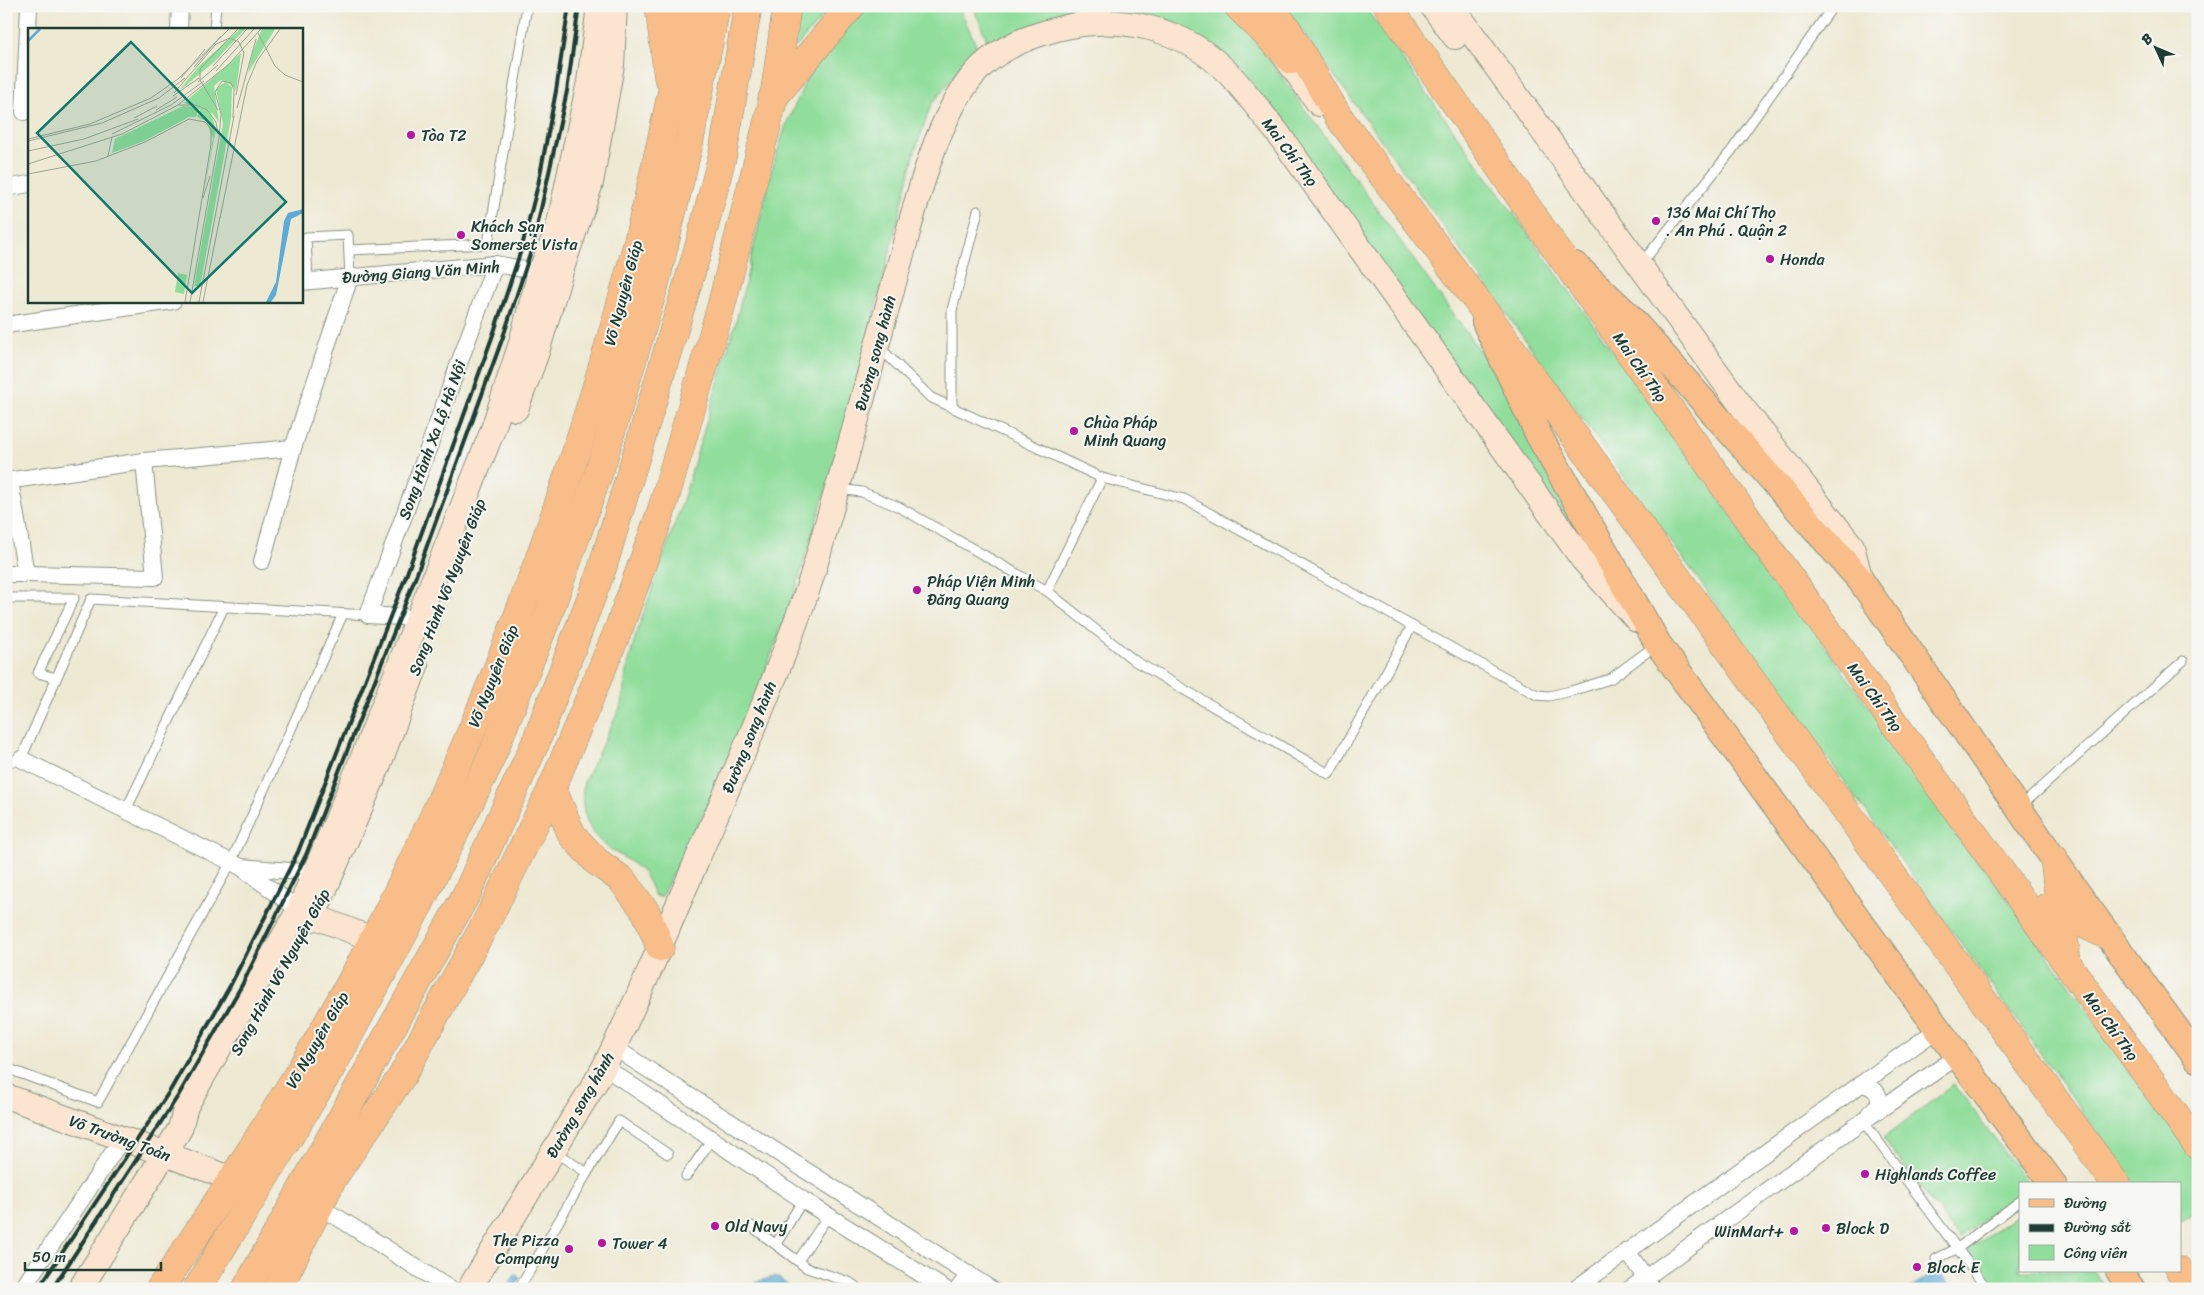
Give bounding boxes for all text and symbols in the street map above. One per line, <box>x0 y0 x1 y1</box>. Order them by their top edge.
north arrow <box>2132 22 2182 72</box>
text: B <box>2135 27 2159 51</box>
inset map <box>28 28 302 302</box>
street label: Mai Chí Thọ <box>1254 111 1326 193</box>
place label: Tòa T2 <box>421 121 467 150</box>
marker: Tòa T2 <box>405 129 417 141</box>
place label: 136 Mai Chí Thọ . An Phú . Quận 2 <box>1666 198 1787 245</box>
place label: Khách Sạn Somerset Vista <box>471 212 578 259</box>
marker: 136 Mai Chí Thọ . An Phú . Quận 2 <box>1650 215 1662 227</box>
marker: Khách Sạn Somerset Vista <box>455 229 467 241</box>
street label: Võ Nguyên Giáp <box>595 236 651 349</box>
place label: Honda <box>1780 245 1826 274</box>
street label: Đường Giang Văn Minh <box>341 252 501 292</box>
marker: Honda <box>1764 253 1776 265</box>
street label: Đường song hành <box>846 292 904 414</box>
street label: Mai Chí Thọ <box>1605 325 1675 409</box>
street label: Song Hành Xa Lộ Hà Nội <box>390 356 475 524</box>
place label: Chùa Pháp Minh Quang <box>1084 408 1166 455</box>
marker: Chùa Pháp Minh Quang <box>1068 425 1080 437</box>
street label: Song Hành Võ Nguyên Giáp <box>400 494 494 680</box>
place label: Pháp Viện Minh Đăng Quang <box>927 567 1035 614</box>
marker: Pháp Viện Minh Đăng Quang <box>911 584 923 596</box>
street label: Võ Nguyên Giáp <box>459 620 527 732</box>
street label: Mai Chí Thọ <box>1839 656 1911 738</box>
street label: Đường song hành <box>713 676 785 798</box>
street label: Song Hành Võ Nguyên Giáp <box>226 885 334 1059</box>
street label: Mai Chí Thọ <box>2075 985 2147 1067</box>
street label: Võ Nguyên Giáp <box>282 988 352 1092</box>
street label: Đường song hành <box>538 1046 622 1164</box>
street label: Võ Trường Toản <box>65 1106 175 1170</box>
place label: Highlands Coffee <box>1875 1160 1996 1189</box>
marker: Highlands Coffee <box>1859 1168 1871 1180</box>
legend <box>2019 1182 2182 1272</box>
text: Đường <box>2064 1190 2107 1216</box>
place label: Old Navy <box>725 1212 788 1241</box>
place label: Block D <box>1836 1214 1889 1243</box>
text: Đường sắt <box>2064 1214 2131 1240</box>
place label: WinMart+ <box>1714 1217 1784 1246</box>
marker: Old Navy <box>709 1220 721 1232</box>
marker: Block D <box>1820 1222 1832 1234</box>
marker: WinMart+ <box>1788 1225 1800 1237</box>
place label: The Pizza Company <box>492 1226 560 1273</box>
place label: Tower 4 <box>612 1229 668 1258</box>
marker: Tower 4 <box>596 1237 608 1249</box>
scale bar <box>25 1240 161 1272</box>
text: Công viên <box>2064 1240 2127 1266</box>
marker: The Pizza Company <box>563 1243 575 1255</box>
text: 50 m <box>32 1244 67 1270</box>
place label: Block E <box>1927 1253 1980 1282</box>
marker: Block E <box>1911 1261 1923 1273</box>

